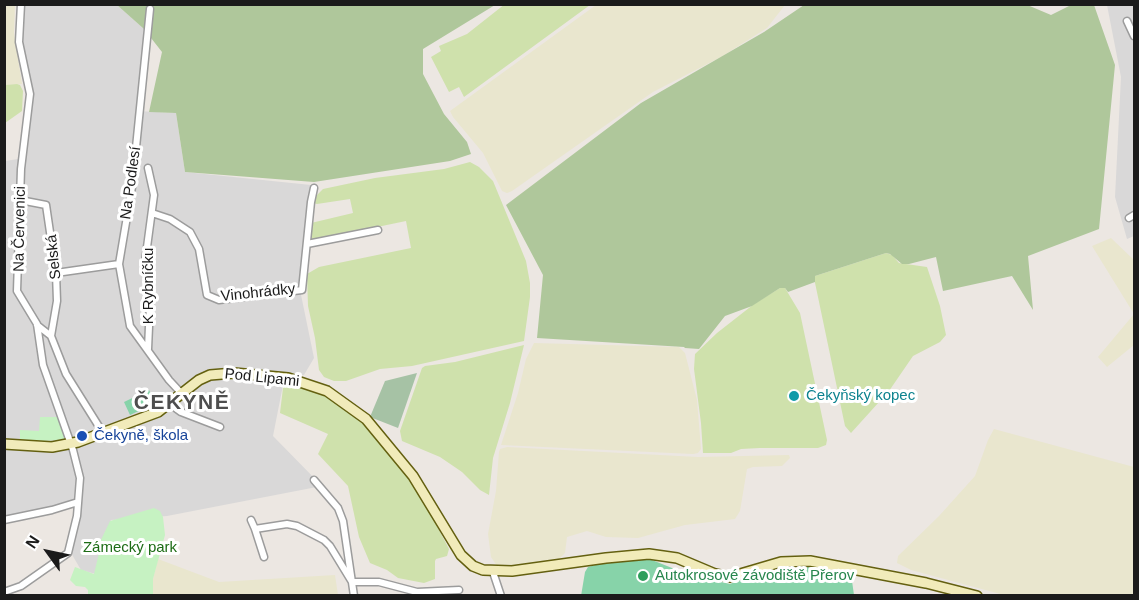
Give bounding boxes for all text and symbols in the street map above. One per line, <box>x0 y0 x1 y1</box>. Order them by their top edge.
street label: Na Podlesí <box>117 145 145 221</box>
street label: Na Červenici <box>10 186 30 272</box>
street label: Selská <box>43 234 65 280</box>
street label: K Rybníčku <box>140 248 158 324</box>
street label: Vinohrádky <box>220 280 296 306</box>
street label: Pod Lipami <box>224 365 300 391</box>
place label: Čekyňský kopec <box>806 387 915 405</box>
marker: Čekyňský kopec <box>787 389 801 403</box>
district label: ČEKYNĚ <box>134 390 230 416</box>
place label: Čekyně, škola <box>94 427 188 445</box>
marker: Čekyně, škola <box>75 429 89 443</box>
north arrow <box>18 522 78 582</box>
text: N <box>22 532 43 551</box>
park label: Zámecký park <box>83 539 177 557</box>
place label: Autokrosové závodiště Přerov <box>655 567 854 585</box>
marker: Autokrosové závodiště Přerov <box>636 569 650 583</box>

